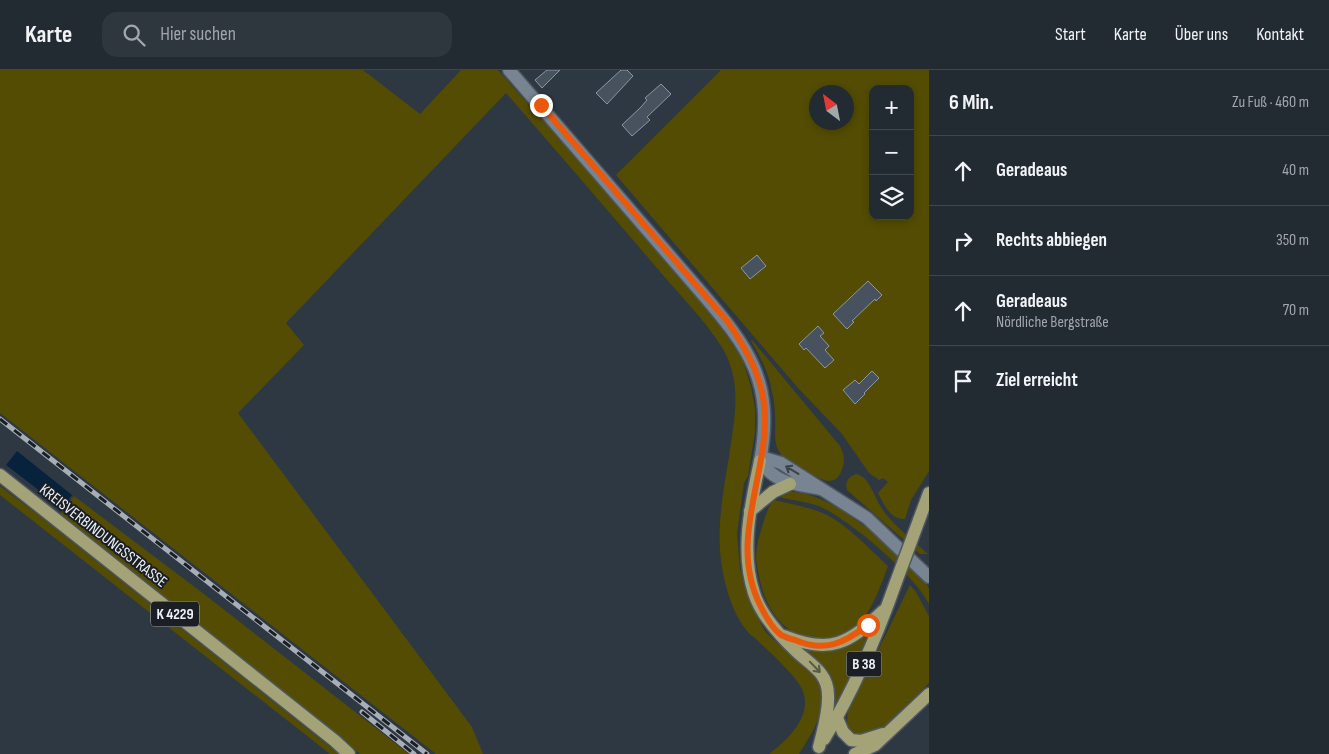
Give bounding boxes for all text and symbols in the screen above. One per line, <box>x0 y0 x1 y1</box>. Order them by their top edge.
search box <box>102 12 452 57</box>
text: Karte <box>25 20 72 49</box>
icon: search <box>120 21 148 49</box>
text: Hier suchen <box>160 23 236 46</box>
text: Start <box>1055 24 1086 45</box>
text: Karte <box>1114 24 1147 45</box>
text: Über uns <box>1175 24 1228 45</box>
text: Kontakt <box>1256 24 1304 45</box>
north arrow <box>809 85 854 130</box>
map controls <box>869 85 914 220</box>
button: + <box>869 85 914 130</box>
text: 6 Min. <box>949 90 994 115</box>
text: Zu Fuß · 460 m <box>1232 93 1309 112</box>
route end <box>530 94 553 117</box>
button: − <box>869 130 914 175</box>
icon: ahead <box>949 157 977 185</box>
text: Geradeaus <box>996 159 1067 182</box>
text: 40 m <box>1282 161 1309 180</box>
button: layers <box>869 175 914 220</box>
icon: right <box>949 227 977 255</box>
text: Rechts abbiegen <box>996 229 1107 252</box>
text: 350 m <box>1276 231 1309 250</box>
text: Geradeaus <box>996 290 1067 313</box>
icon: ahead <box>949 297 977 325</box>
text: 70 m <box>1283 301 1309 320</box>
text: Nördliche Bergstraße <box>996 313 1109 332</box>
icon: arrive <box>949 367 977 395</box>
text: Ziel erreicht <box>996 369 1078 392</box>
one-way arrow <box>786 465 800 475</box>
street label: KREISVERBINDUNGSSTRASSE <box>35 480 171 592</box>
road number: K 4229 <box>151 602 199 626</box>
route start <box>857 614 880 637</box>
road number: B 38 <box>846 652 882 676</box>
one-way arrow <box>809 661 821 674</box>

